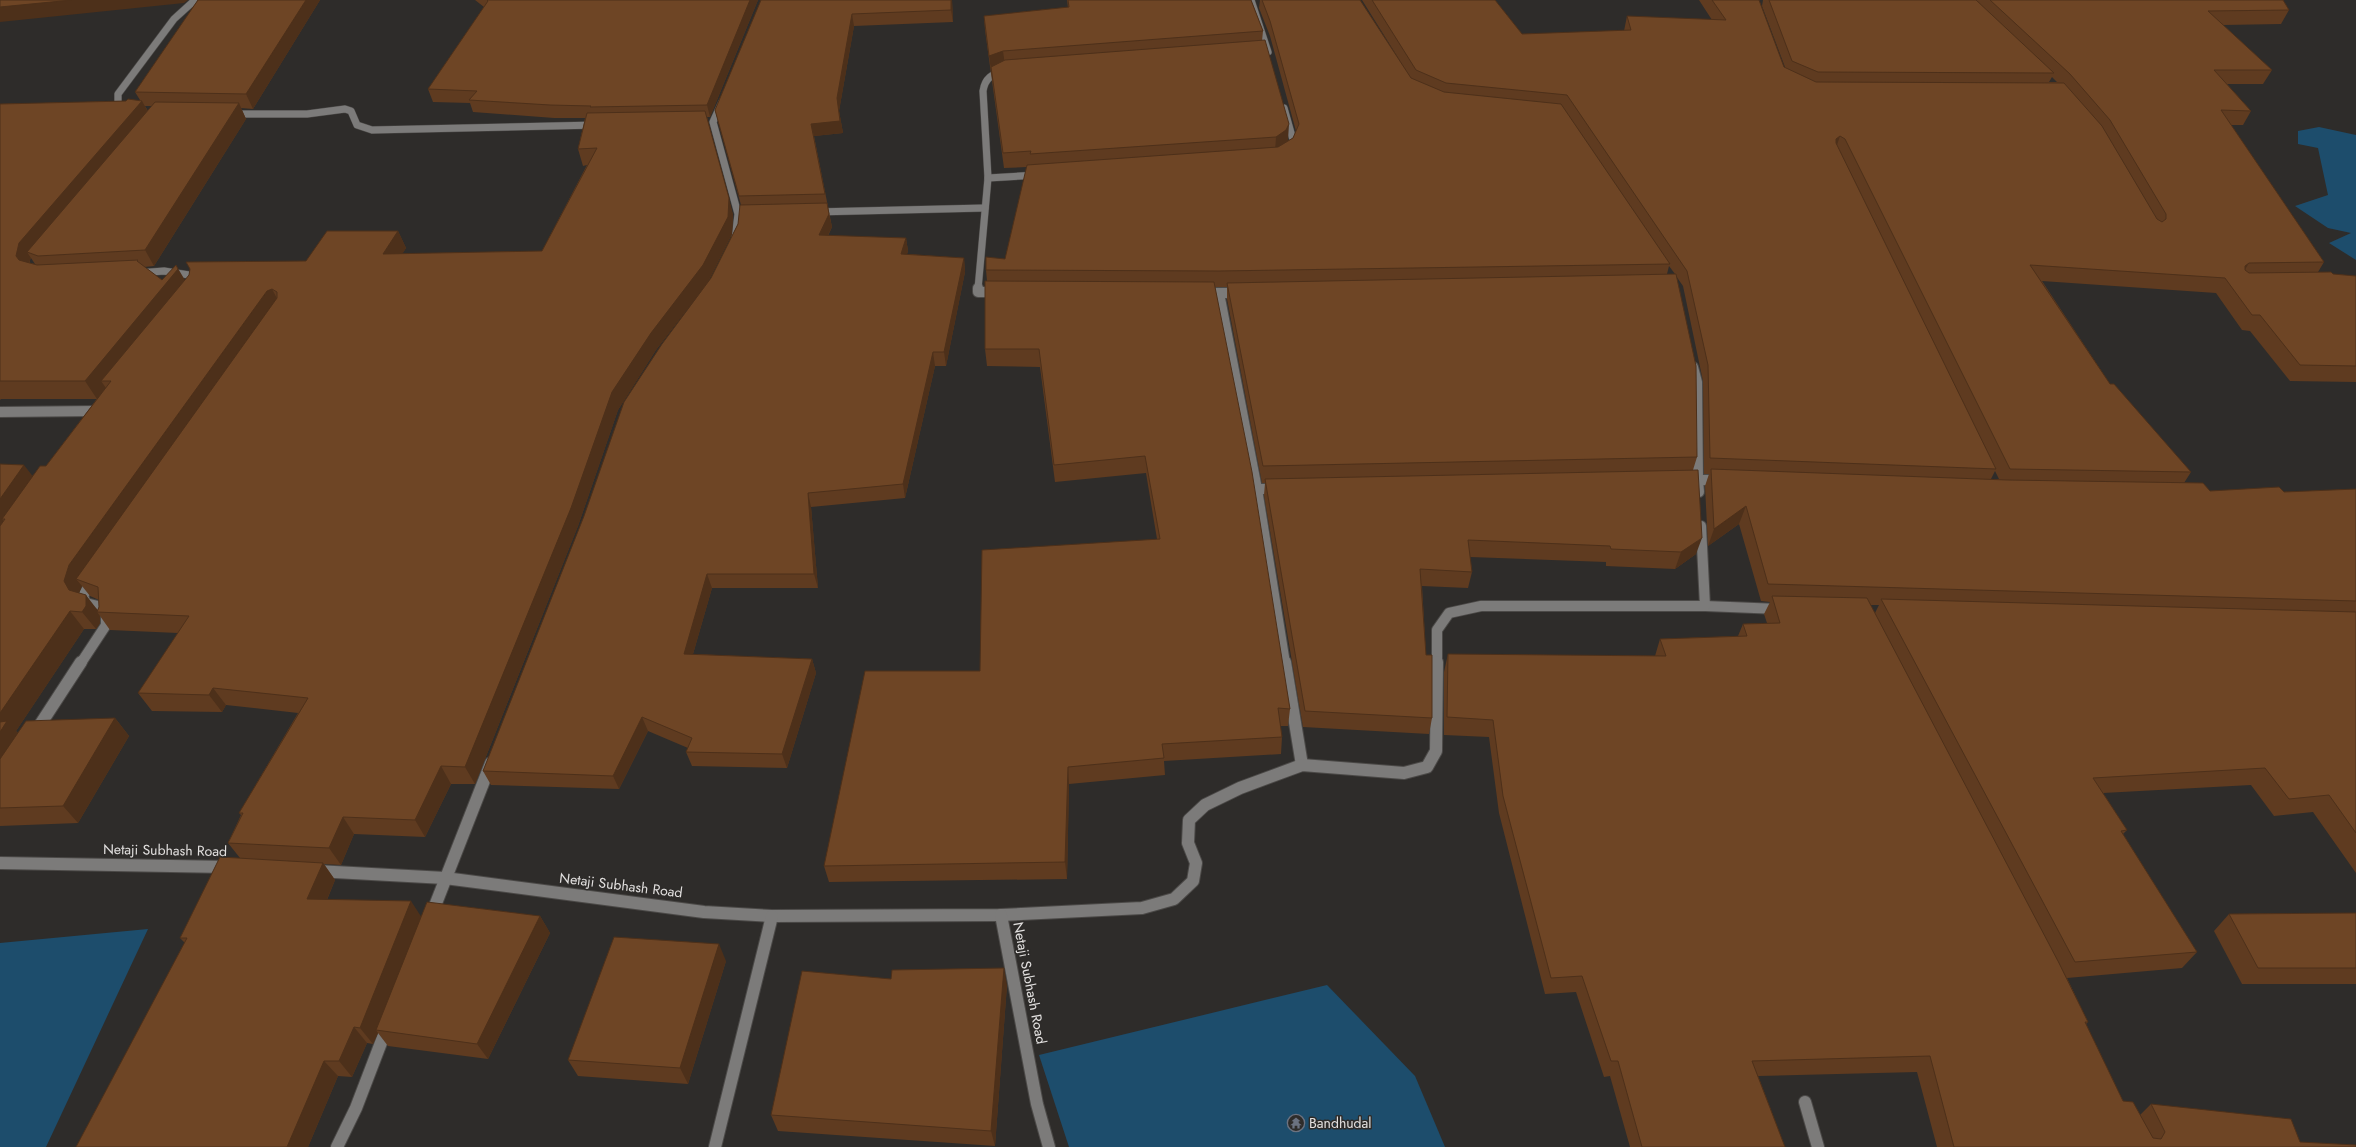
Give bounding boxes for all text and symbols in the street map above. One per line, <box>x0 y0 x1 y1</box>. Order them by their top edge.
street label: Netaji Subhash Road <box>103 839 227 861</box>
street label: Netaji Subhash Road <box>558 868 684 902</box>
street label: Netaji Subhash Road <box>1008 920 1052 1046</box>
temple icon: Bandhudal <box>1286 1113 1306 1133</box>
place label: Bandhudal <box>1309 1113 1372 1133</box>

